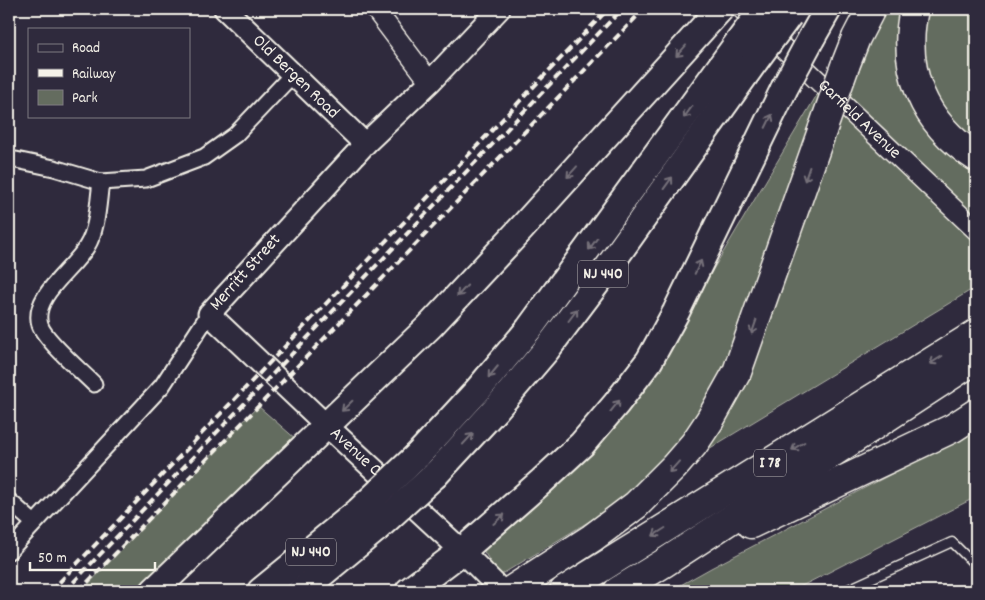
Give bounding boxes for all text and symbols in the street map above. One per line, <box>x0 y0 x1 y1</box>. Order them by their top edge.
legend <box>28 28 190 118</box>
street label: Old Bergen Road <box>246 29 345 125</box>
text: Road <box>72 38 100 60</box>
one-way arrow <box>675 45 687 58</box>
text: Railway <box>72 64 116 86</box>
street label: Garfield Avenue <box>812 74 906 165</box>
text: Park <box>72 88 98 110</box>
one-way arrow <box>683 105 693 119</box>
one-way arrow <box>765 114 774 129</box>
one-way arrow <box>802 165 811 181</box>
one-way arrow <box>566 166 578 179</box>
one-way arrow <box>663 176 673 190</box>
street label: Merritt Street <box>205 229 288 317</box>
one-way arrow <box>588 236 598 250</box>
road number: NJ 440 <box>578 260 628 288</box>
one-way arrow <box>693 260 703 275</box>
one-way arrow <box>456 285 468 298</box>
one-way arrow <box>568 308 578 322</box>
one-way arrow <box>749 319 758 334</box>
one-way arrow <box>929 356 943 366</box>
one-way arrow <box>488 365 499 378</box>
one-way arrow <box>342 400 354 412</box>
one-way arrow <box>609 400 620 413</box>
street label: Avenue C <box>324 422 387 482</box>
one-way arrow <box>463 433 474 446</box>
one-way arrow <box>791 441 805 451</box>
road number: I 78 <box>754 449 786 476</box>
one-way arrow <box>668 461 680 474</box>
one-way arrow <box>492 514 505 525</box>
one-way arrow <box>653 527 667 537</box>
road number: NJ 440 <box>286 538 336 566</box>
scale bar <box>30 540 155 572</box>
text: 50 m <box>38 548 67 570</box>

